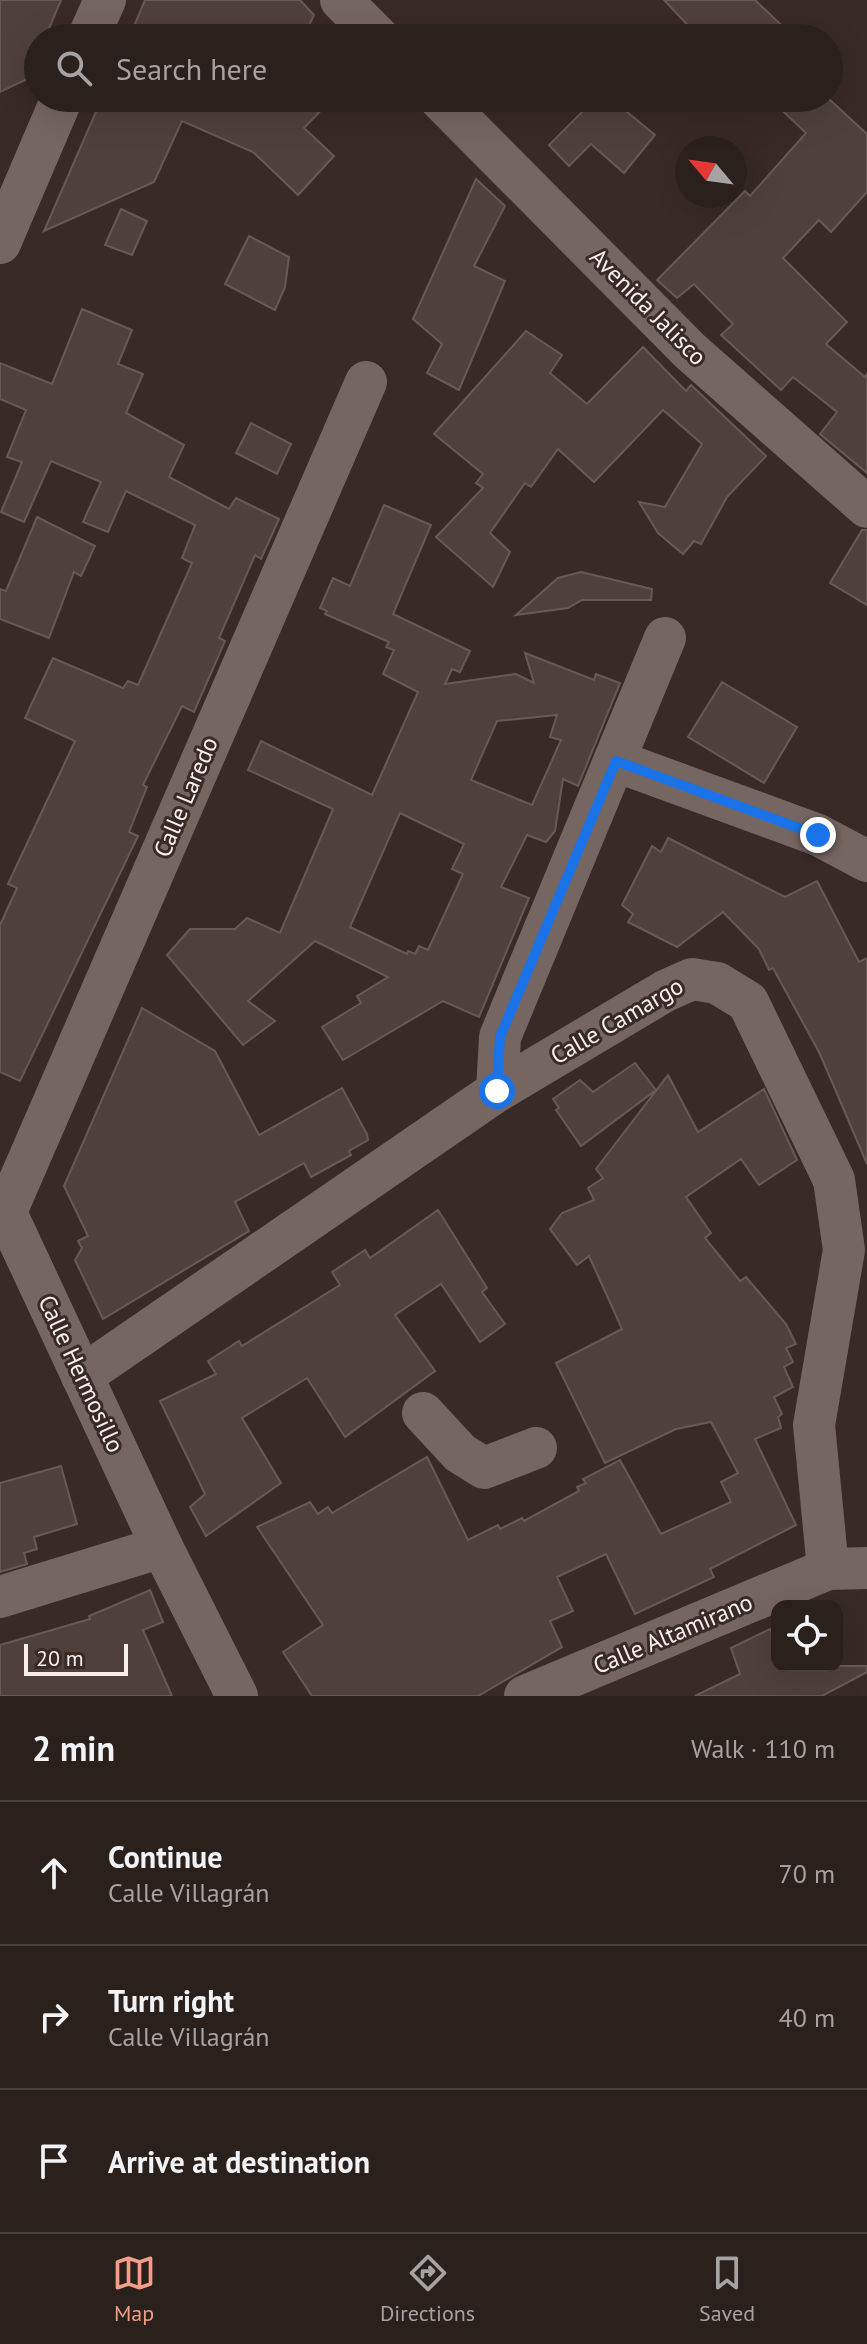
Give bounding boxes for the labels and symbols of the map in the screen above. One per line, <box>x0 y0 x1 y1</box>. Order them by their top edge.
north arrow <box>675 136 747 208</box>
street label: Avenida Jalisco <box>583 242 713 372</box>
street label: Calle Laredo <box>146 732 225 862</box>
route end <box>800 817 836 853</box>
street label: Calle Camargo <box>545 970 689 1071</box>
route start <box>479 1073 515 1109</box>
street label: Calle Hermosillo <box>31 1290 131 1457</box>
street label: Calle Altamirano <box>588 1586 757 1681</box>
scale bar <box>24 1640 128 1676</box>

